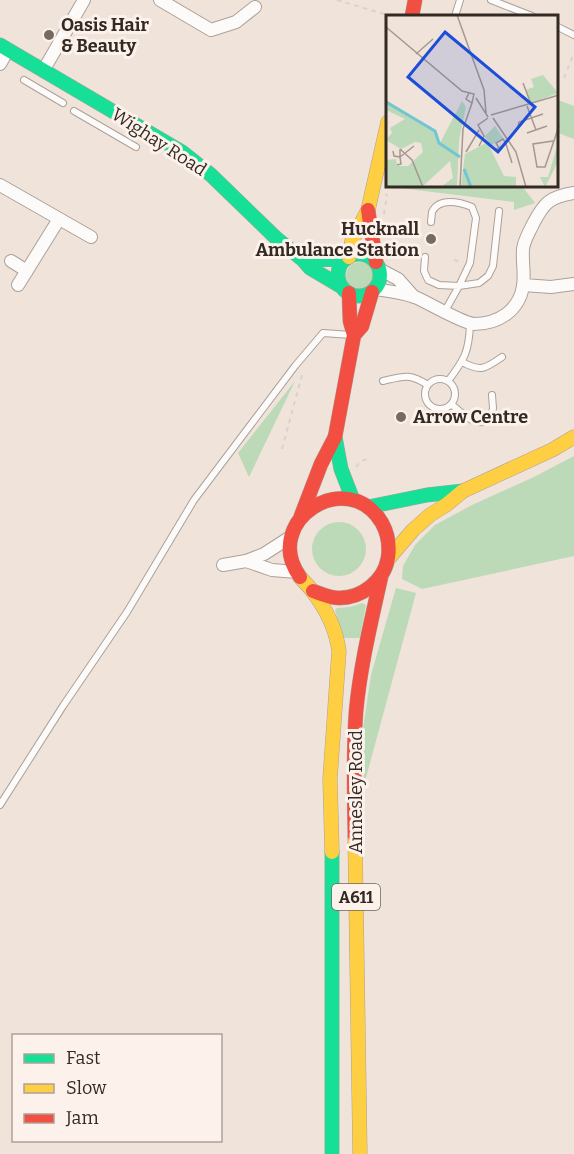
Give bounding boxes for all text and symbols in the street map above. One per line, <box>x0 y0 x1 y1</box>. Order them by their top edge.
place label: Oasis Hair & Beauty <box>61 14 149 57</box>
inset map <box>386 15 559 188</box>
marker: Oasis Hair & Beauty <box>42 28 56 42</box>
street label: Wighay Road <box>107 103 211 181</box>
place label: Hucknall Ambulance Station <box>255 218 419 261</box>
marker: Hucknall Ambulance Station <box>424 232 438 246</box>
place label: Arrow Centre <box>413 406 528 428</box>
marker: Arrow Centre <box>394 410 408 424</box>
street label: Annesley Road <box>345 730 367 854</box>
road number: A611 <box>332 884 380 910</box>
legend <box>12 1034 222 1142</box>
text: Fast <box>66 1047 101 1069</box>
text: Slow <box>66 1077 107 1099</box>
text: Jam <box>65 1107 99 1129</box>

